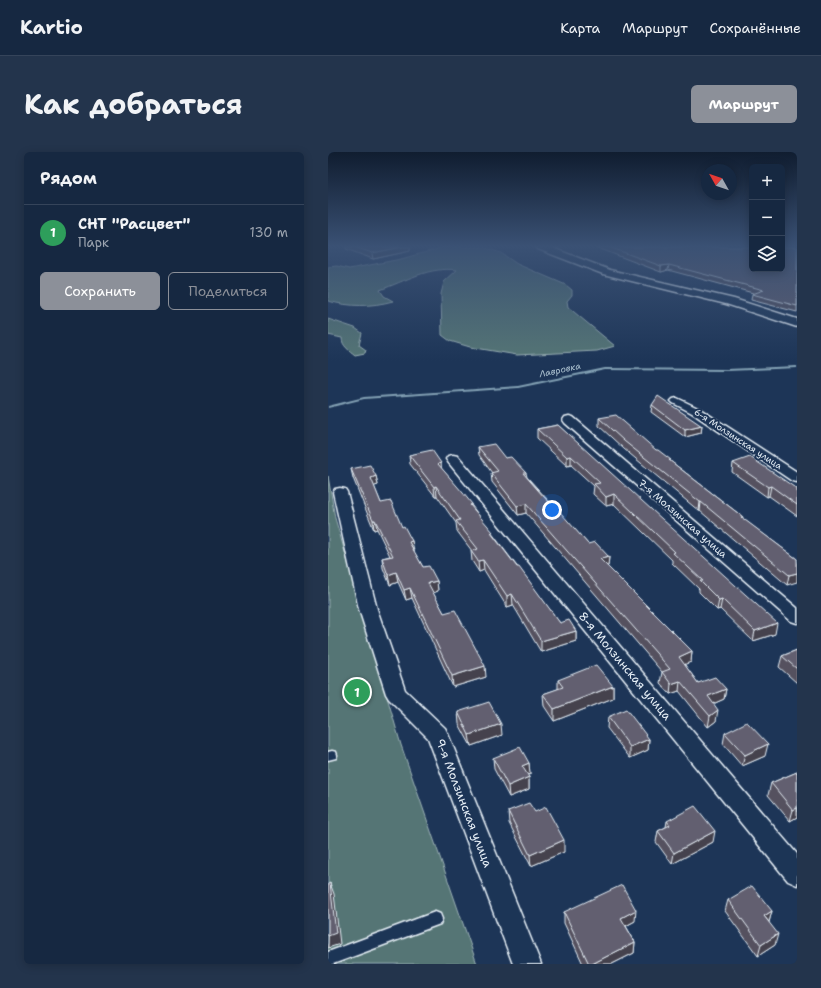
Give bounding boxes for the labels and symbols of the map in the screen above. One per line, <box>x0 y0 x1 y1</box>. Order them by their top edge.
north arrow <box>701 164 737 200</box>
water label: Лавровка <box>537 360 582 380</box>
street label: 6-я Молзинская улица <box>692 406 785 472</box>
street label: 7-я Молзинская улица <box>636 476 730 561</box>
your location <box>542 500 562 520</box>
street label: 8-я Молзинская улица <box>575 609 675 724</box>
pin: 1 <box>344 677 370 707</box>
street label: 9-я Молзинская улица <box>432 736 496 870</box>

